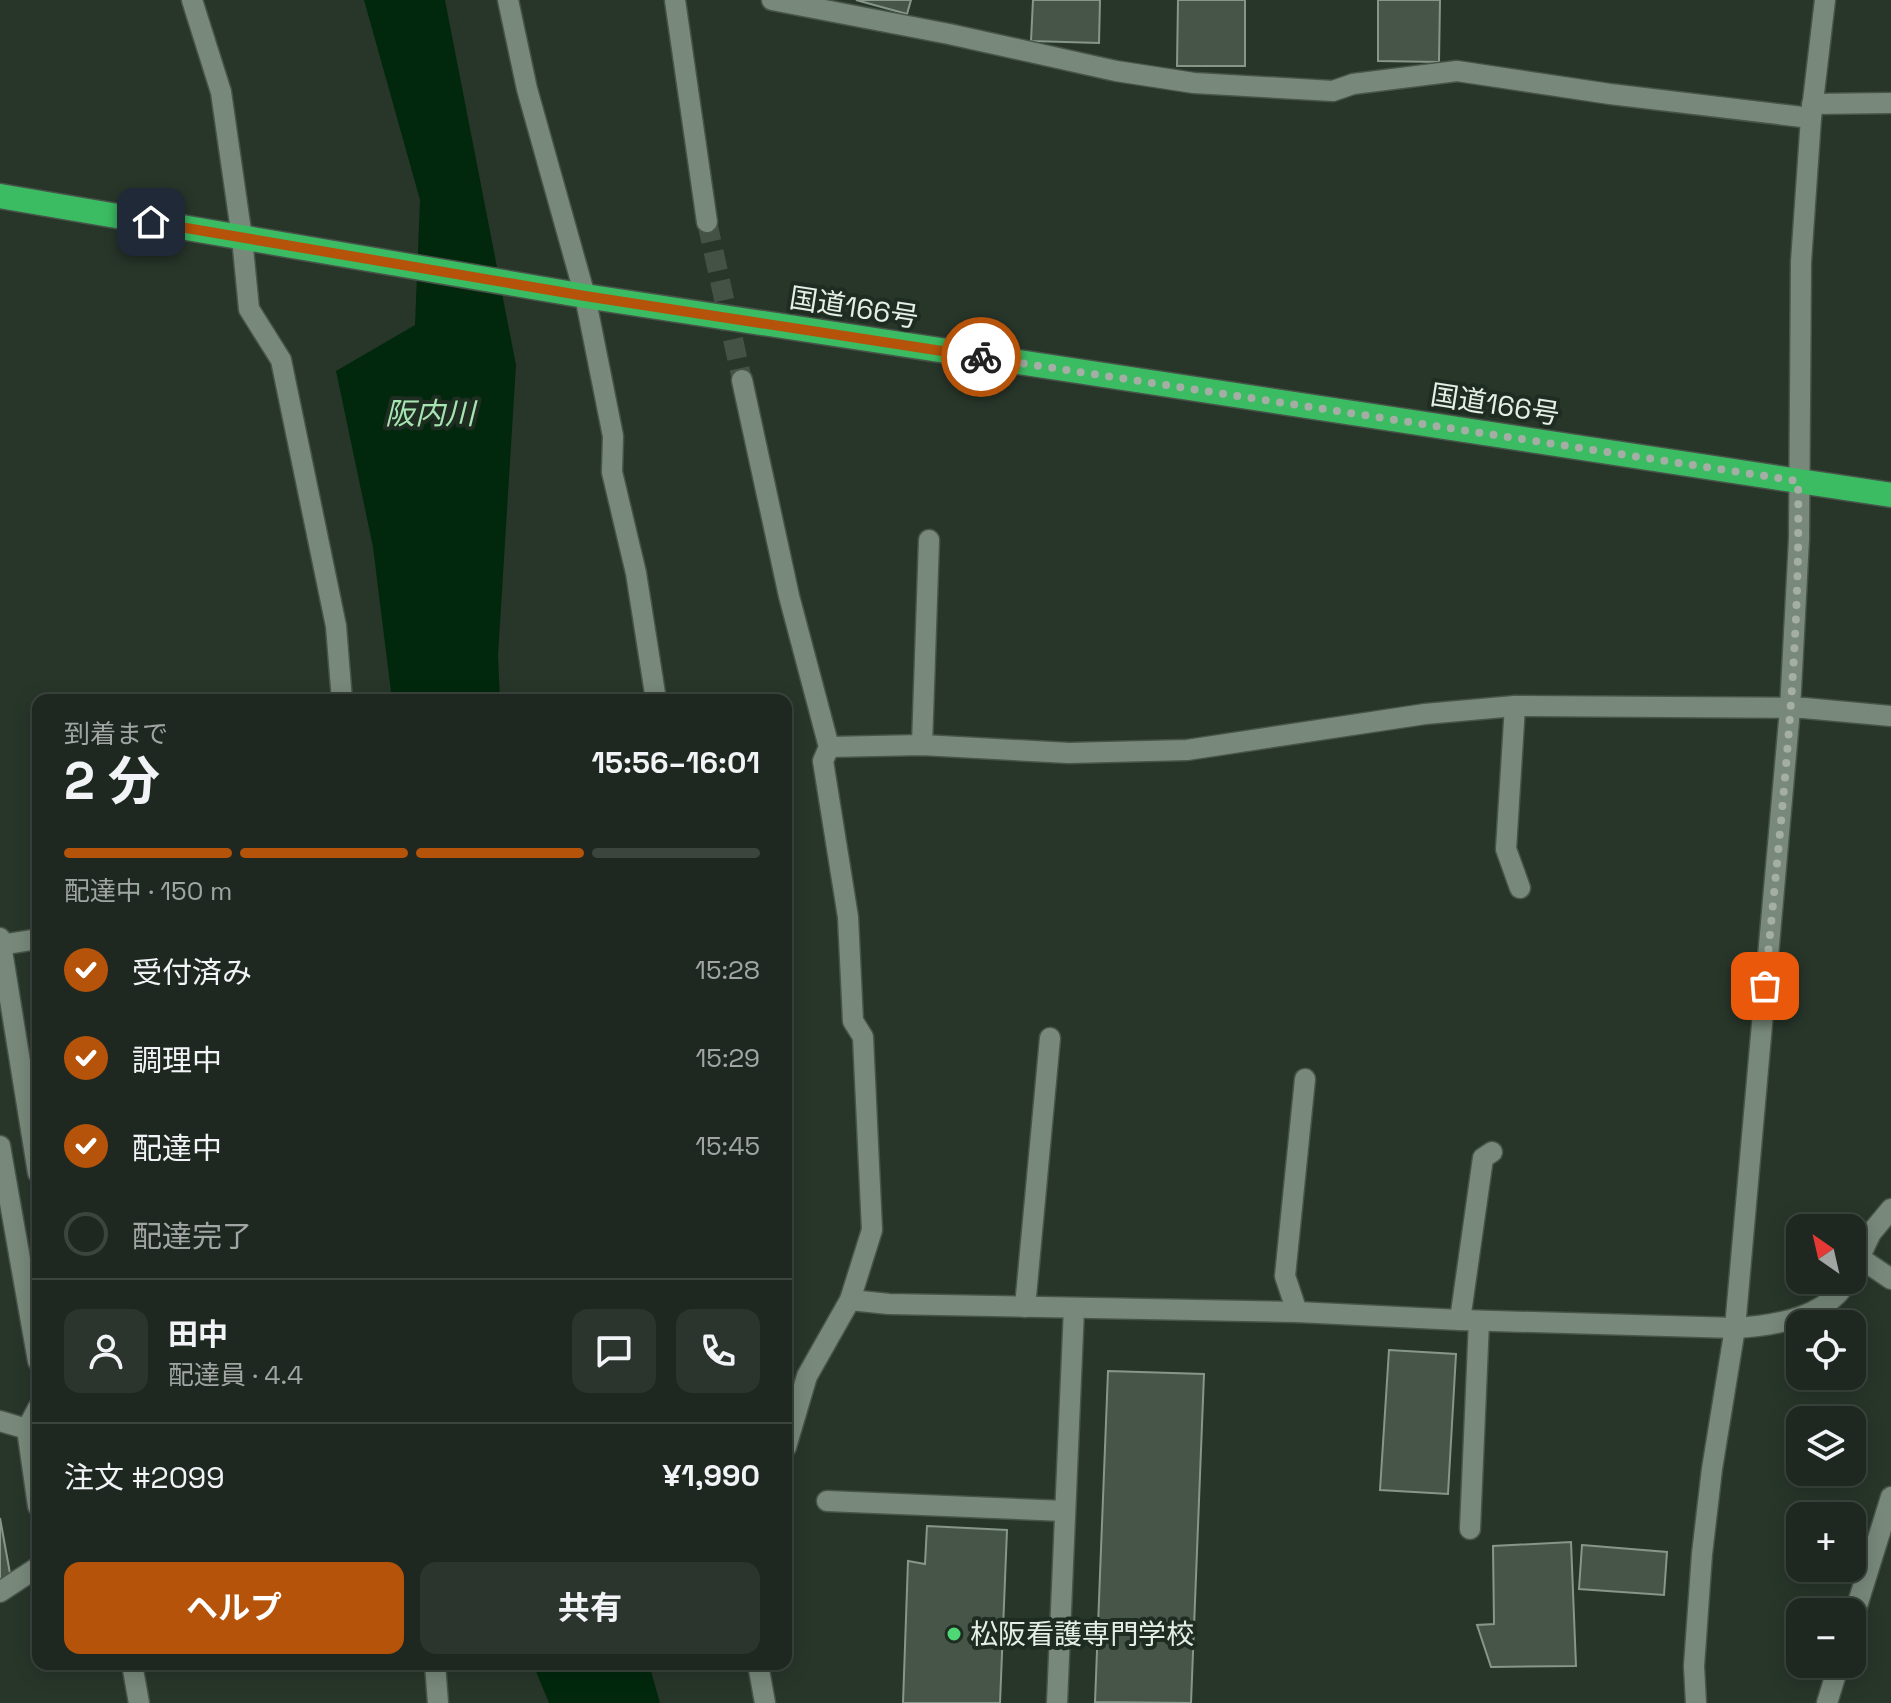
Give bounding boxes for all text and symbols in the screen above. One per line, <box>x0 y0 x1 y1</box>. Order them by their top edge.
pin <box>117 188 185 256</box>
icon: home <box>129 200 173 244</box>
street label: 国道166号 <box>787 279 921 335</box>
courier <box>941 317 1021 397</box>
icon: bike <box>959 335 1003 379</box>
street label: 国道166号 <box>1428 376 1562 432</box>
water label: 阪内川 <box>385 394 478 433</box>
text: 到着まで <box>64 717 168 751</box>
text: 15:56–16:01 <box>591 743 760 782</box>
text: 2 分 <box>64 748 160 814</box>
text: 配達中 · 150 m <box>64 874 232 908</box>
icon: check <box>64 948 108 992</box>
pin <box>1731 952 1799 1020</box>
text: 受付済み <box>132 953 252 992</box>
text: 15:28 <box>695 953 760 987</box>
icon: bag <box>1743 964 1787 1008</box>
icon: check <box>64 1036 108 1080</box>
text: 調理中 <box>132 1041 222 1080</box>
text: 15:29 <box>695 1041 760 1075</box>
icon: check <box>64 1124 108 1168</box>
text: 配達中 <box>132 1129 222 1168</box>
text: 15:45 <box>695 1129 760 1163</box>
north arrow <box>1786 1214 1866 1294</box>
map controls <box>1786 1214 1866 1678</box>
text: 配達完了 <box>132 1217 252 1256</box>
button: person <box>64 1309 148 1393</box>
button: chat <box>572 1309 656 1393</box>
button: phone <box>676 1309 760 1393</box>
button: locate <box>1786 1310 1866 1390</box>
text: 田中 <box>168 1315 228 1354</box>
text: 配達員 · 4.4 <box>168 1358 303 1392</box>
button: layers <box>1786 1406 1866 1486</box>
text: ¥1,990 <box>663 1456 760 1495</box>
text: 注文 #2099 <box>64 1458 225 1497</box>
button: + <box>1786 1502 1866 1582</box>
button: ヘルプ <box>64 1562 404 1654</box>
button: 共有 <box>420 1562 760 1654</box>
button: − <box>1786 1598 1866 1678</box>
place label: 松阪看護専門学校 <box>970 1616 1194 1652</box>
marker: 松阪看護専門学校 <box>945 1625 963 1643</box>

